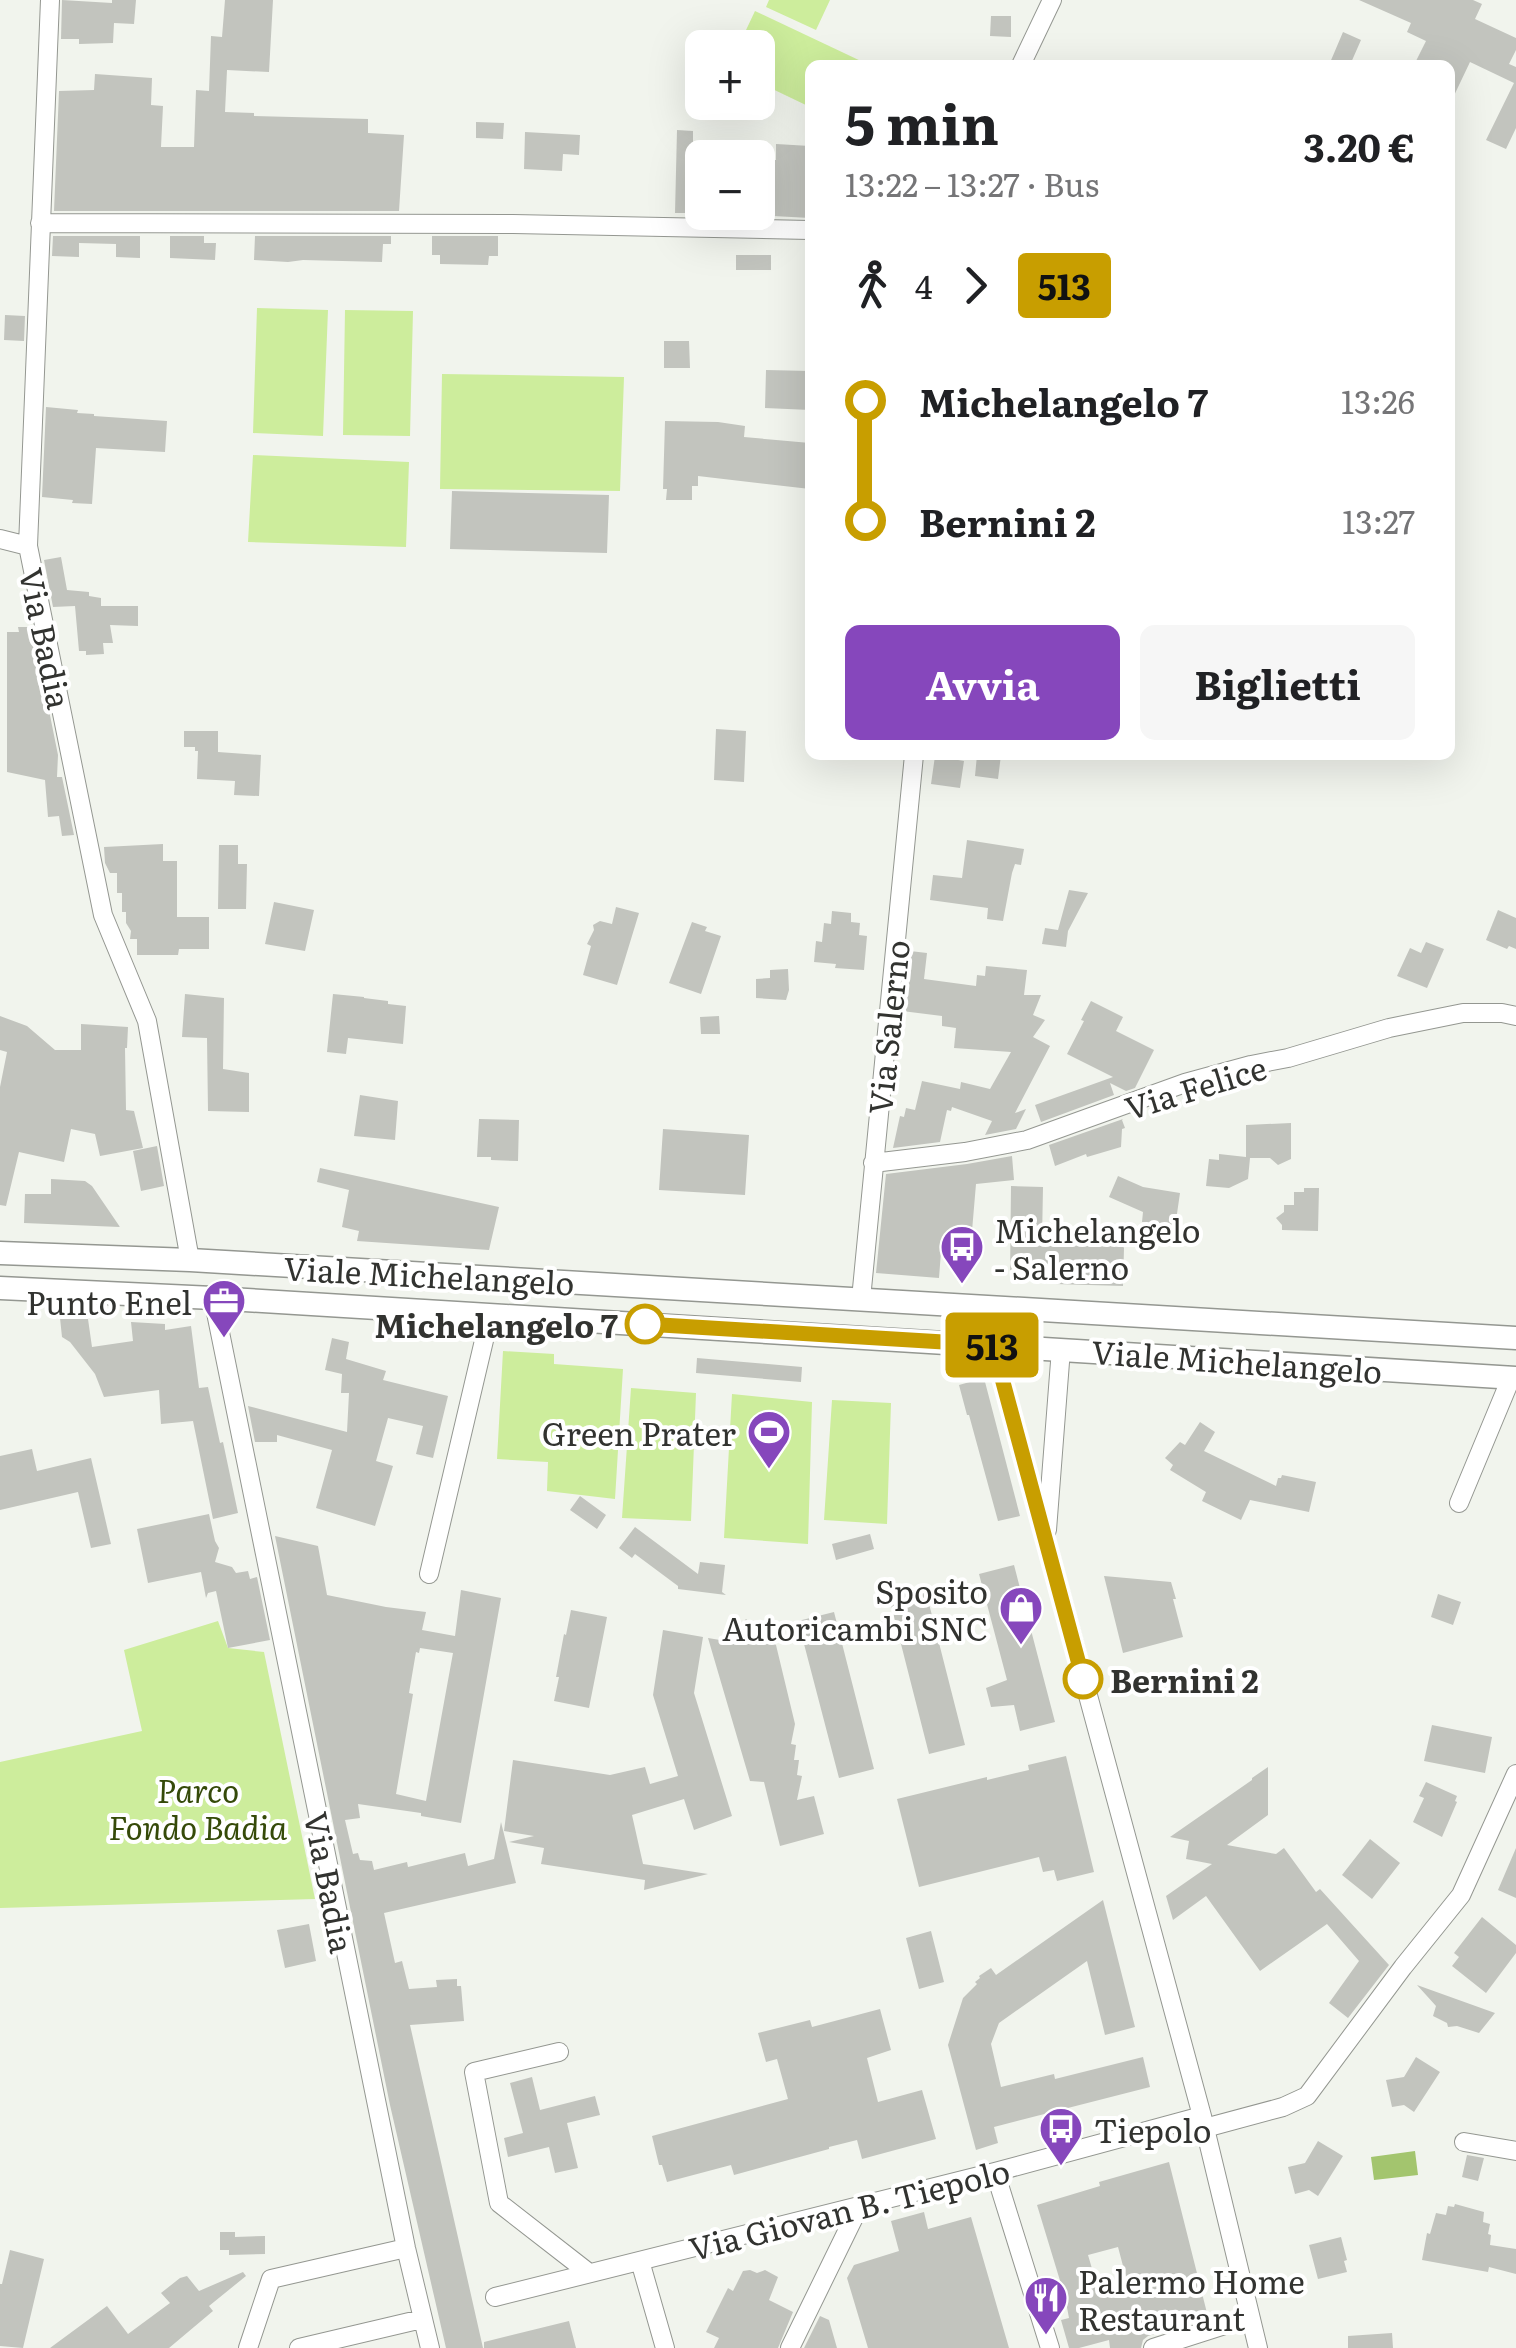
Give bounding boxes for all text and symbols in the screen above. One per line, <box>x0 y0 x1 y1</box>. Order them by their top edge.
map controls <box>685 30 775 230</box>
button: + <box>685 30 775 120</box>
text: 5 min <box>845 80 999 162</box>
text: 3.20 € <box>1303 117 1415 174</box>
button: − <box>685 140 775 230</box>
text: 13:22 – 13:27 · Bus <box>845 159 1099 207</box>
icon: walk <box>845 258 900 313</box>
icon: forward <box>948 258 1003 313</box>
text: 513 <box>1038 259 1091 311</box>
text: 4 <box>915 261 933 309</box>
text: Michelangelo 7 <box>919 372 1208 429</box>
text: 13:26 <box>1341 376 1415 424</box>
text: Bernini 2 <box>919 492 1096 549</box>
text: 13:27 <box>1342 496 1415 544</box>
street label: Via Badia <box>9 563 86 714</box>
button: Avvia <box>845 625 1120 740</box>
button: Biglietti <box>1140 625 1415 740</box>
street label: Via Salerno <box>854 937 920 1117</box>
street label: Via Felice <box>1118 1042 1272 1130</box>
place label: Michelangelo - Salerno <box>994 1205 1201 1290</box>
bus stop icon: Michelangelo - Salerno <box>939 1224 985 1285</box>
street label: Viale Michelangelo <box>282 1242 576 1306</box>
place label: Punto Enel <box>26 1277 192 1325</box>
office icon: Punto Enel <box>201 1278 247 1339</box>
place label: Michelangelo 7 <box>375 1300 619 1348</box>
marker: Michelangelo 7 <box>626 1305 664 1343</box>
line badge: 513 <box>934 1312 1050 1378</box>
text: 513 <box>965 1319 1019 1371</box>
street label: Viale Michelangelo <box>1090 1326 1384 1394</box>
place label: Green Prater <box>542 1408 736 1456</box>
sports icon: Green Prater <box>746 1409 792 1470</box>
place label: Sposito Autoricambi SNC <box>722 1566 988 1651</box>
shop icon: Sposito Autoricambi SNC <box>998 1585 1044 1646</box>
place label: Bernini 2 <box>1110 1655 1259 1703</box>
marker: Bernini 2 <box>1064 1660 1102 1698</box>
park label: Parco Fondo Badia <box>109 1765 288 1850</box>
street label: Via Badia <box>294 1807 368 1958</box>
place label: Tiepolo <box>1094 2105 1211 2153</box>
bus stop icon: Tiepolo <box>1038 2106 1084 2167</box>
street label: Via Giovan B. Tiepolo <box>684 2145 1014 2271</box>
place label: Palermo Home Restaurant <box>1078 2256 1305 2341</box>
restaurant icon: Palermo Home Restaurant <box>1023 2275 1069 2336</box>

